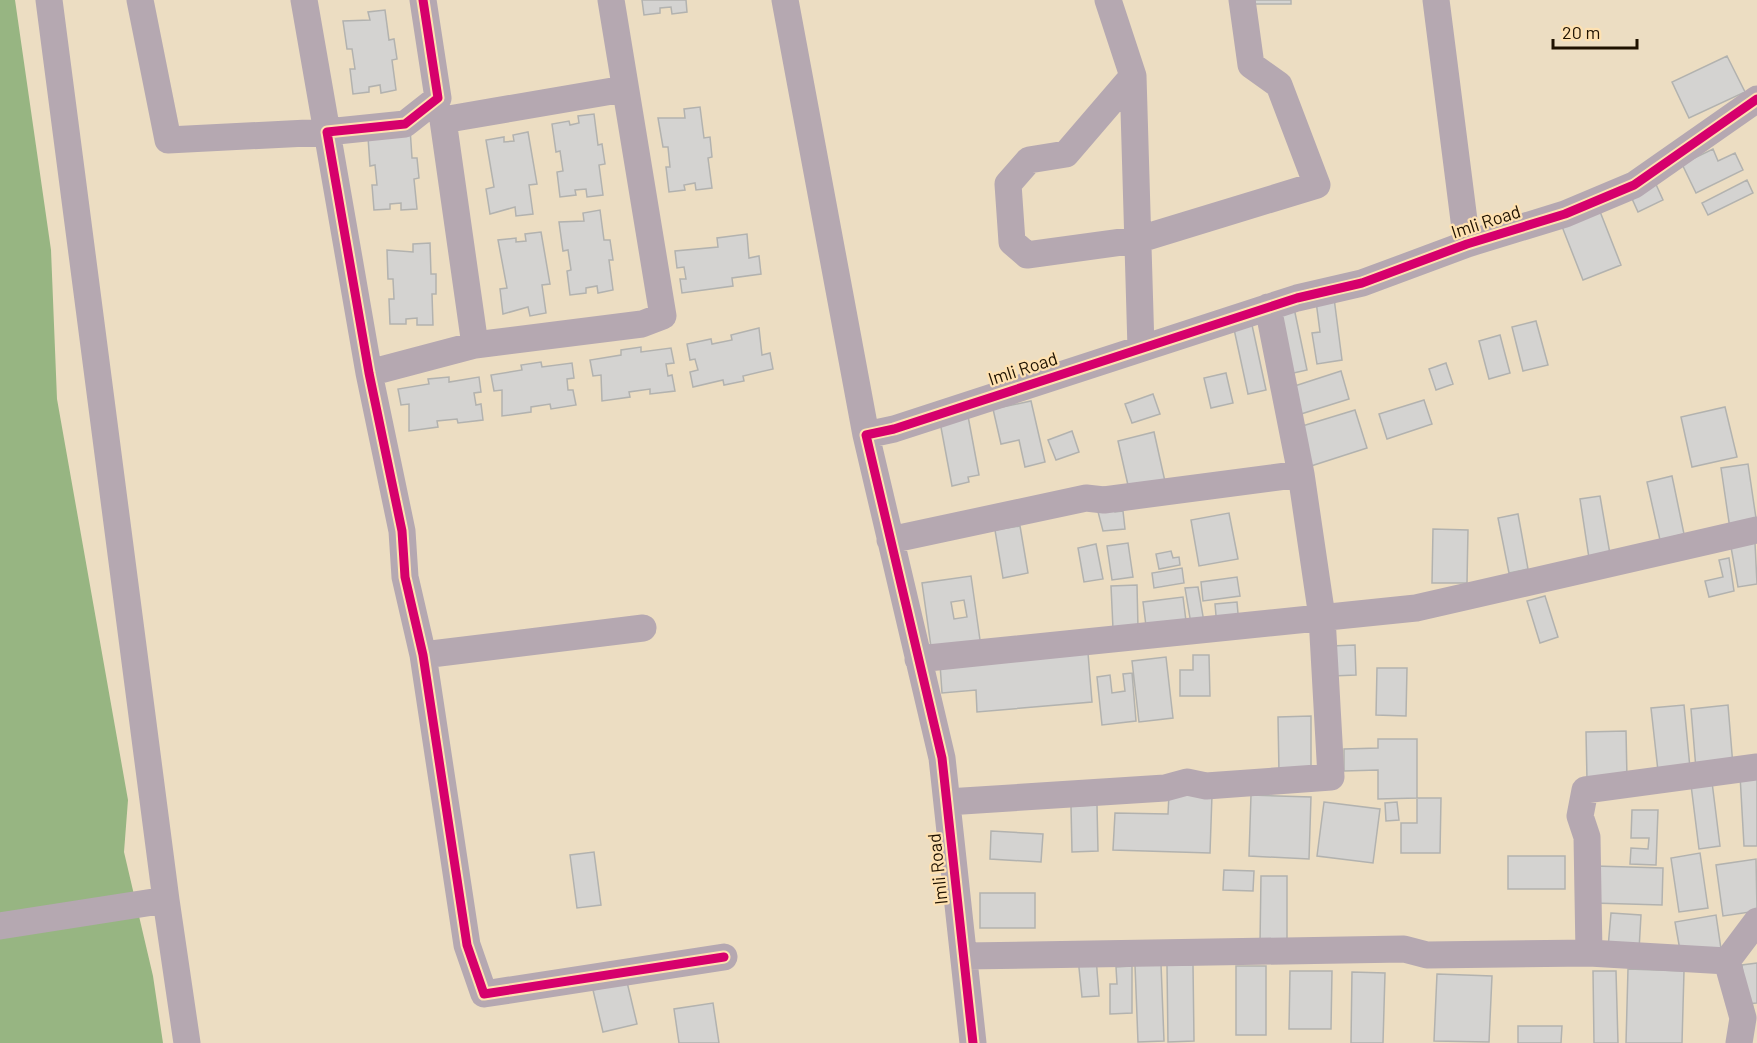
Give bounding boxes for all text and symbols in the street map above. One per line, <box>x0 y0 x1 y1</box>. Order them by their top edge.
scale bar <box>1553 12 1637 50</box>
text: 20 m <box>1562 21 1600 43</box>
street label: Imli Road <box>1448 200 1523 243</box>
street label: Imli Road <box>985 347 1060 390</box>
street label: Imli Road <box>922 832 952 906</box>

